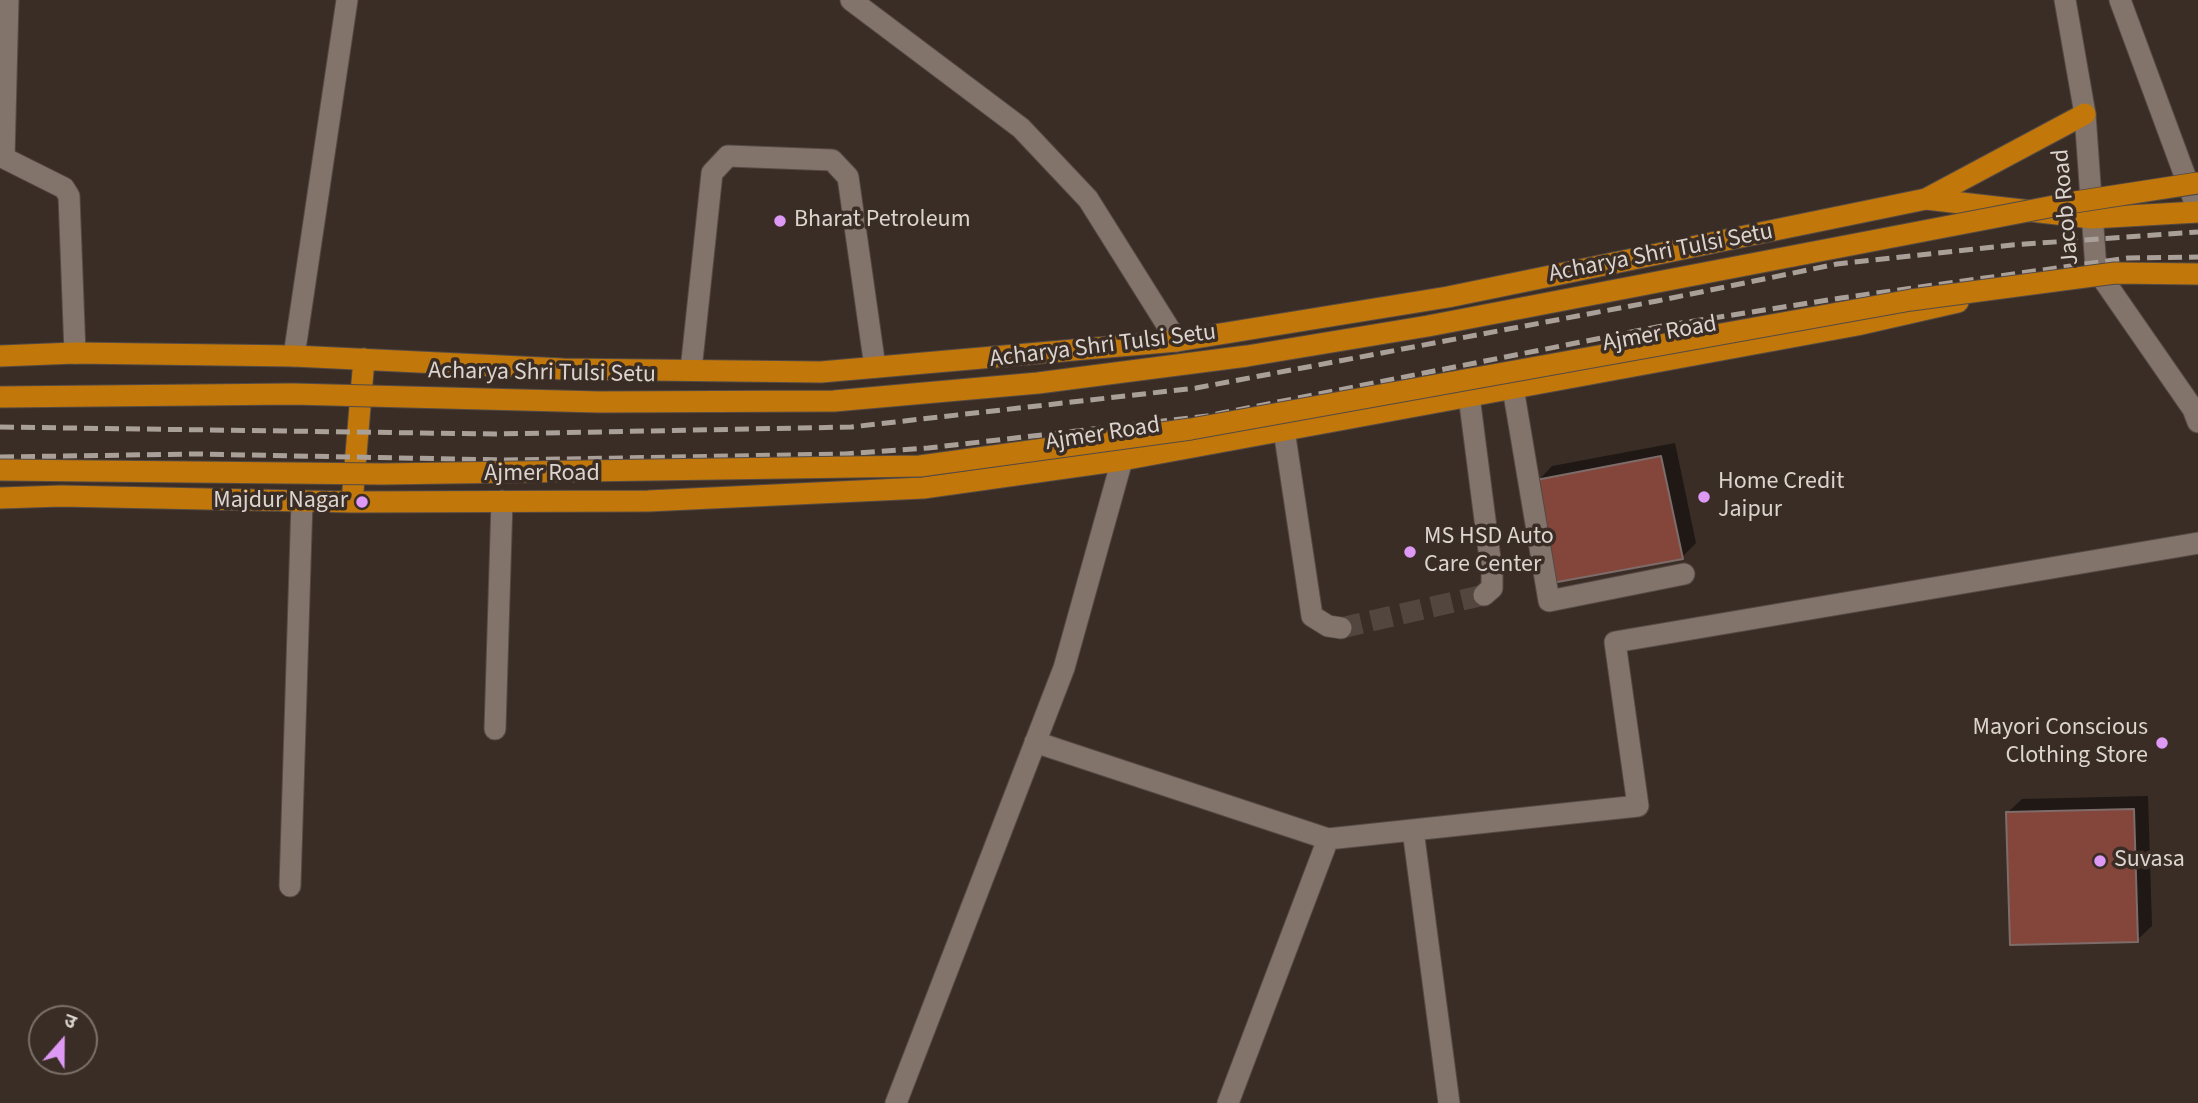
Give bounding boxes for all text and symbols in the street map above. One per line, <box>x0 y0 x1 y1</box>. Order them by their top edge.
street label: Jacob Road <box>2048 148 2086 266</box>
place label: Bharat Petroleum <box>794 207 971 235</box>
marker: Bharat Petroleum <box>772 213 788 229</box>
street label: Acharya Shri Tulsi Setu <box>1546 218 1776 290</box>
street label: Ajmer Road <box>1601 311 1719 359</box>
street label: Acharya Shri Tulsi Setu <box>988 319 1218 375</box>
street label: Acharya Shri Tulsi Setu <box>428 358 656 390</box>
street label: Ajmer Road <box>1044 412 1162 458</box>
street label: Ajmer Road <box>484 461 600 489</box>
place label: Home Credit Jaipur <box>1718 469 1844 525</box>
place label: Majdur Nagar <box>213 488 348 516</box>
marker: Home Credit Jaipur <box>1696 489 1712 505</box>
marker: Majdur Nagar <box>354 494 370 510</box>
place label: MS HSD Auto Care Center <box>1424 524 1554 580</box>
marker: MS HSD Auto Care Center <box>1402 544 1418 560</box>
place label: Mayori Conscious Clothing Store <box>1972 715 2148 771</box>
marker: Mayori Conscious Clothing Store <box>2154 735 2170 751</box>
place label: Suvasa <box>2114 847 2185 875</box>
marker: Suvasa <box>2092 853 2108 869</box>
north arrow <box>28 1005 98 1075</box>
text: उ <box>60 1007 80 1036</box>

